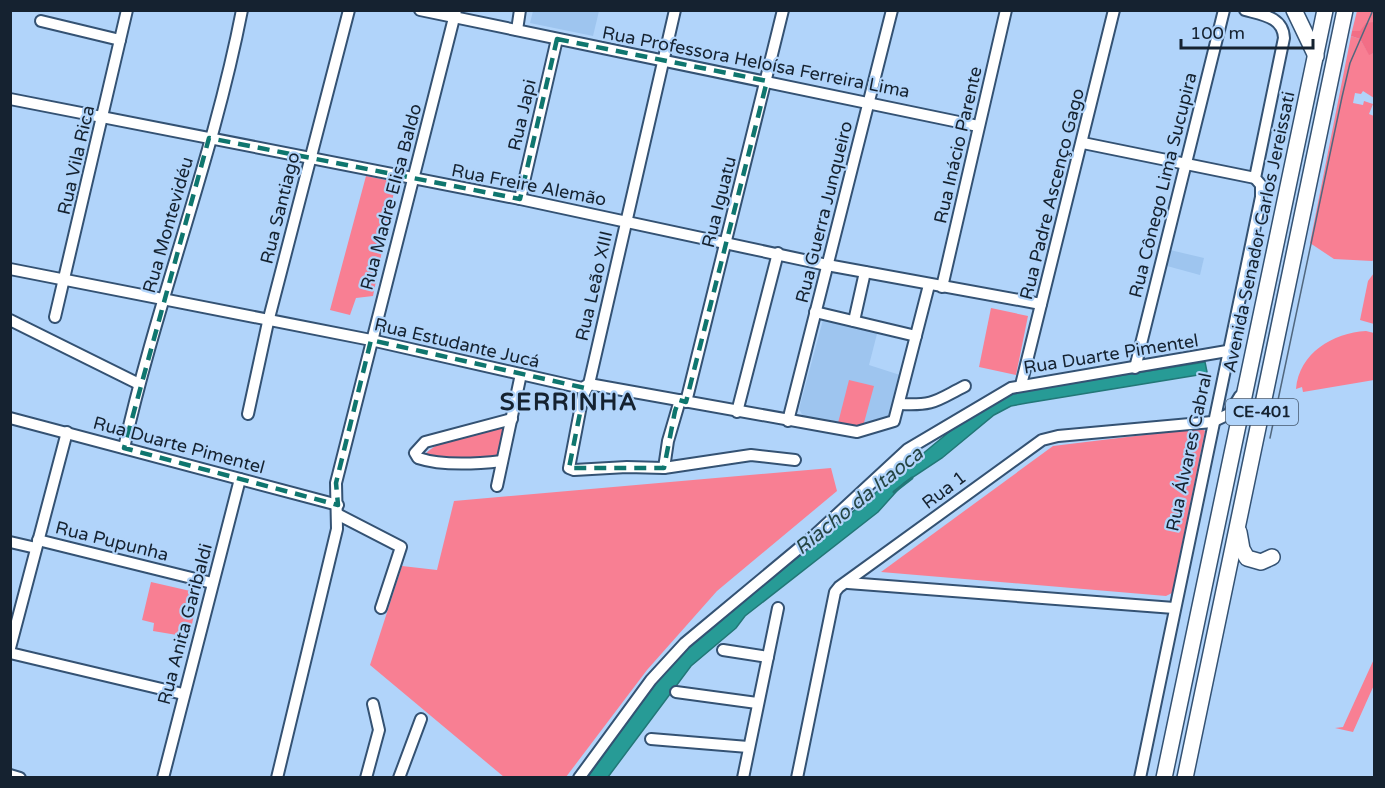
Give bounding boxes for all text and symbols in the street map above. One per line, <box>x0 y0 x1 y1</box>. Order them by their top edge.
scale bar <box>1181 12 1313 50</box>
street label: Rua Professora Heloísa Ferreira Lima <box>600 21 912 103</box>
text: 100 m <box>1190 22 1245 44</box>
street label: Rua Inácio Parente <box>929 64 987 226</box>
street label: Rua Cônego Lima Sucupira <box>1124 70 1202 300</box>
street label: Rua Japi <box>503 77 541 153</box>
street label: Rua Padre Ascenço Gago <box>1015 86 1089 302</box>
street label: Avenida Senador Carlos Jereissati <box>1218 89 1300 375</box>
street label: Rua Madre Elisa Baldo <box>356 101 427 293</box>
street label: Rua Vila Rica <box>53 103 99 217</box>
street label: Rua Guerra Junqueiro <box>791 119 857 305</box>
street label: Rua Santiago <box>255 150 305 266</box>
street label: Rua Montevidéu <box>138 154 198 296</box>
street label: Rua Iguatu <box>697 154 741 250</box>
street label: Rua Freire Alemão <box>450 159 608 211</box>
street label: Rua Leão XIII <box>571 229 617 343</box>
street label: Rua Estudante Jucá <box>372 313 542 373</box>
street label: Rua Duarte Pimentel <box>1022 329 1200 379</box>
street label: Rua Álvares Cabral <box>1161 371 1217 533</box>
district label: SERRINHA <box>500 388 638 417</box>
road number: CE-401 <box>1226 399 1298 425</box>
street label: Rua Duarte Pimentel <box>91 411 267 479</box>
water label: Riacho da Itaoca <box>790 441 929 560</box>
street label: Rua 1 <box>917 466 971 514</box>
street label: Rua Pupunha <box>53 516 171 566</box>
street label: Rua Anita Garibaldi <box>153 541 217 707</box>

